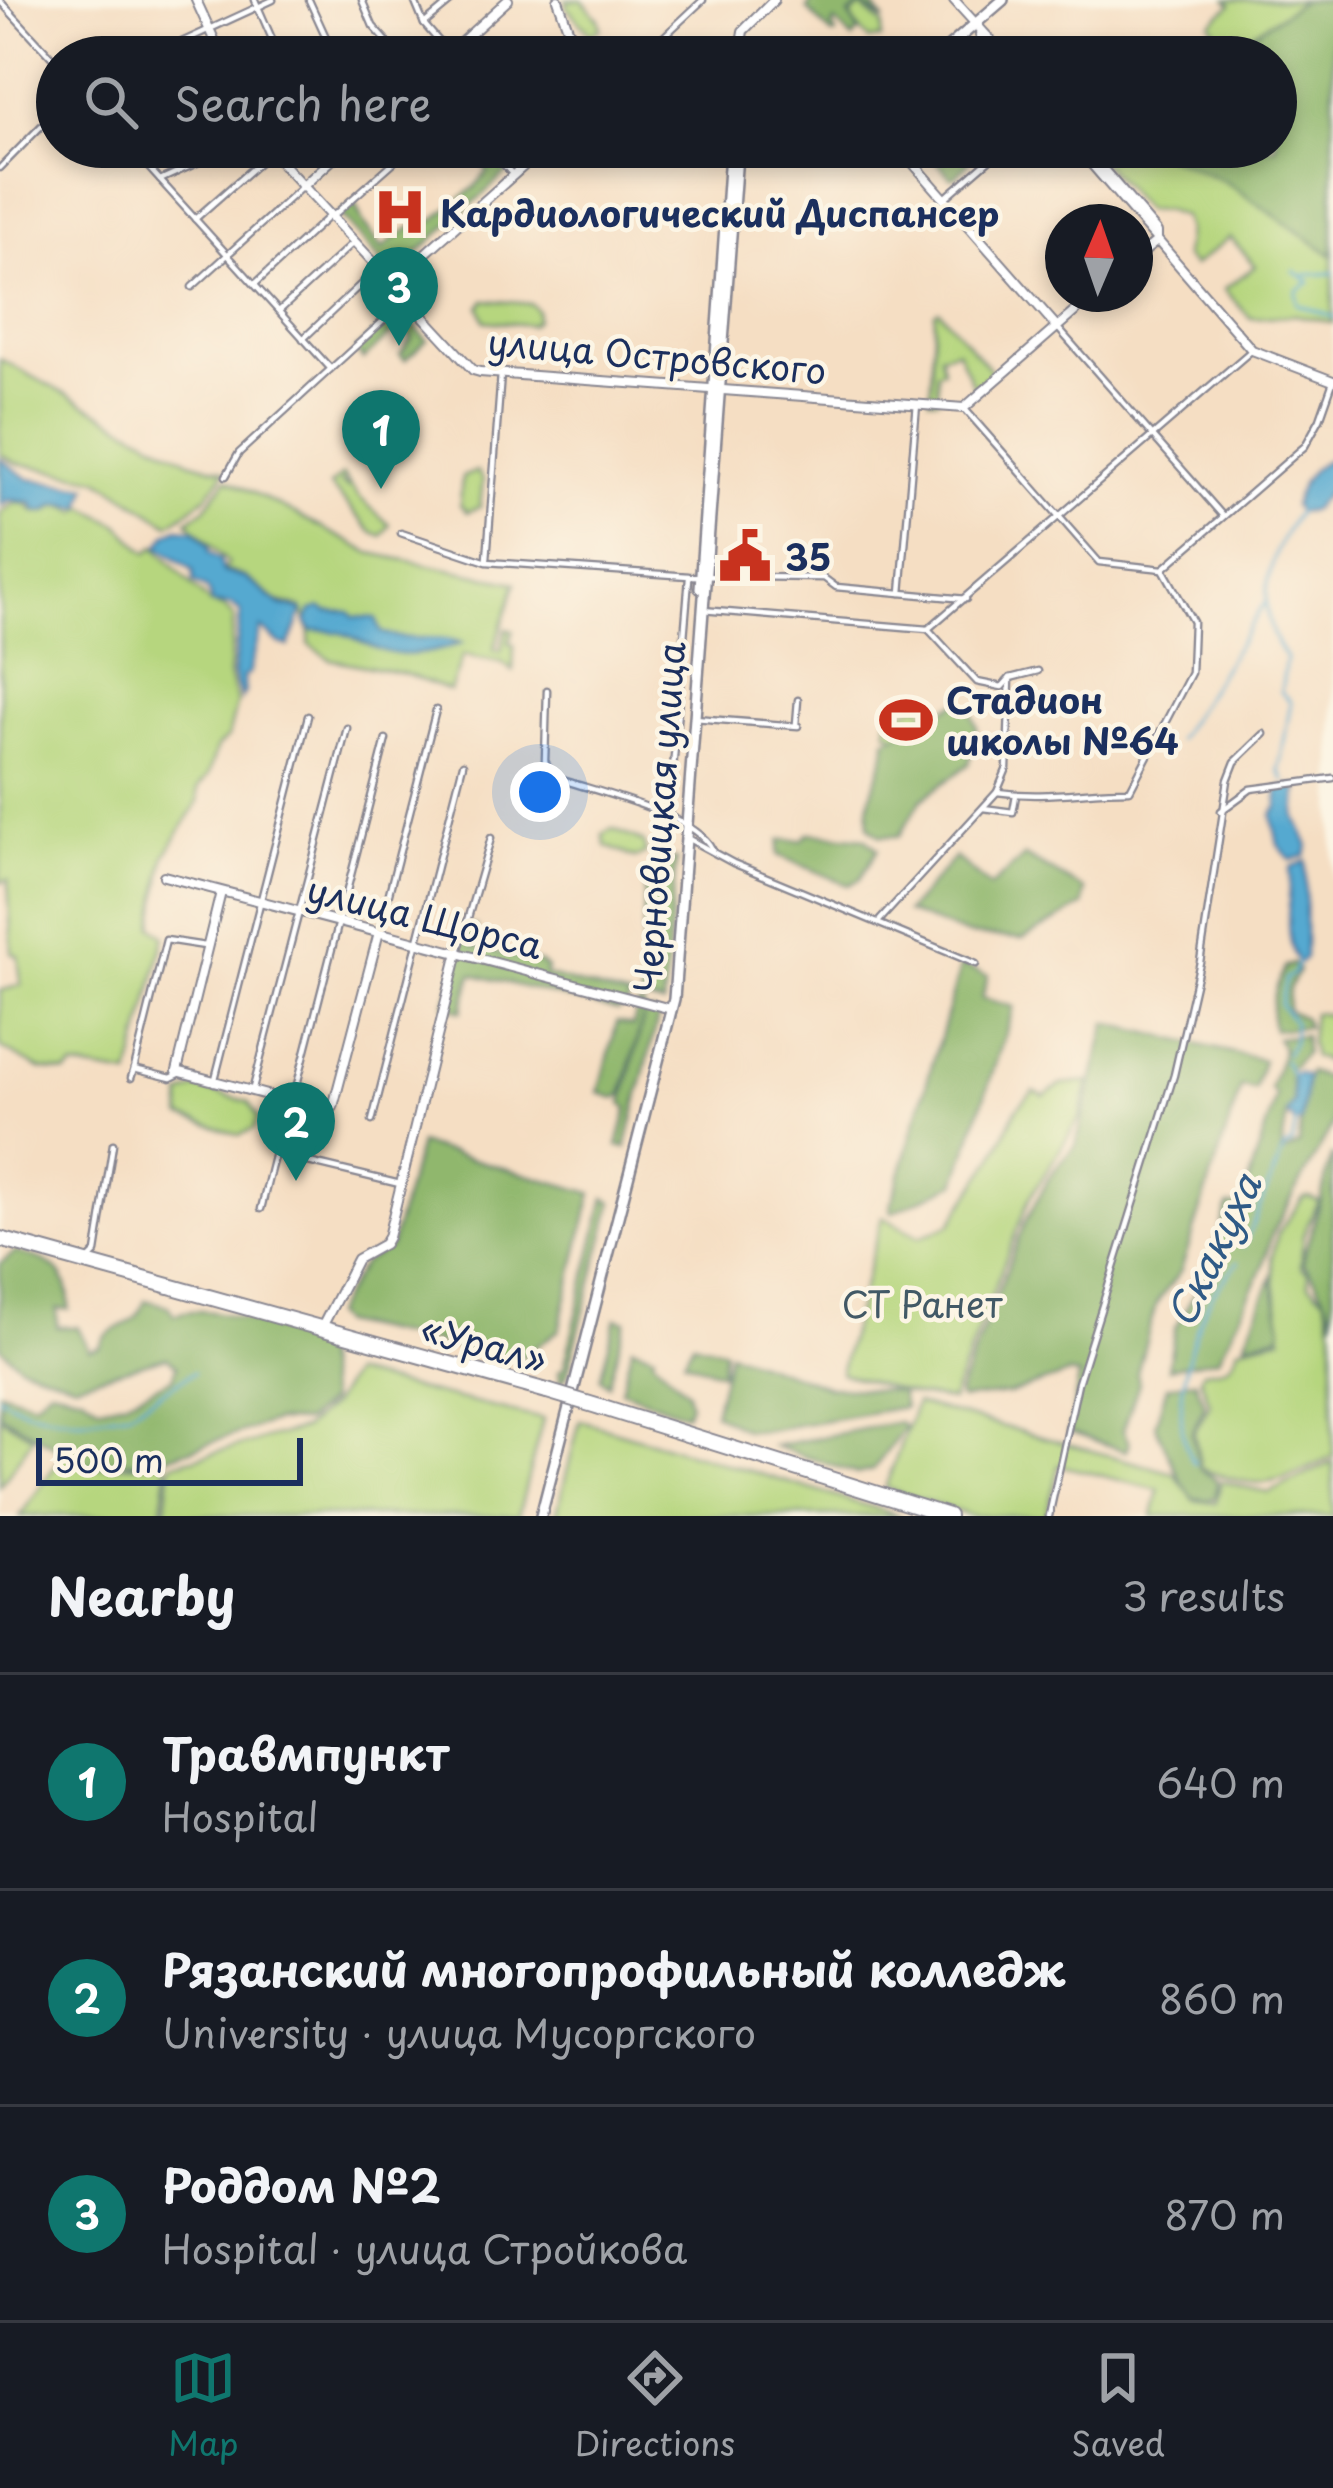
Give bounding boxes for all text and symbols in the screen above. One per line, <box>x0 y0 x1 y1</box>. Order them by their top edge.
search box <box>36 36 1297 168</box>
text: Search here <box>174 68 431 136</box>
icon: search <box>78 69 144 135</box>
hospital icon: Кардиологический Диспансер <box>371 183 429 241</box>
place label: Кардиологический Диспансер <box>440 185 999 239</box>
north arrow <box>1045 204 1153 312</box>
pin: 3 <box>360 247 438 346</box>
street label: улица Островского <box>485 313 829 397</box>
pin: 1 <box>342 390 420 489</box>
public building icon: 35 <box>716 527 774 585</box>
place label: 35 <box>785 529 831 583</box>
street label: Черновицкая улица <box>619 639 697 994</box>
place label: Стадион школы №64 <box>946 672 1179 767</box>
sports icon: Стадион школы №64 <box>877 691 935 749</box>
your location <box>510 762 570 822</box>
street label: улица Щорса <box>302 861 549 971</box>
pin: 2 <box>257 1082 335 1181</box>
water label: Скакуха <box>1150 1161 1275 1336</box>
park label: СТ Ранет <box>841 1276 1003 1330</box>
street label: «Урал» <box>415 1300 553 1386</box>
scale bar <box>36 1432 303 1485</box>
text: 500 m <box>54 1434 164 1484</box>
text: Nearby <box>48 1556 235 1633</box>
text: 3 results <box>1122 1565 1285 1624</box>
text: Травмпункт <box>162 1718 449 1786</box>
text: 1 <box>78 1752 96 1811</box>
text: 640 m <box>1157 1752 1285 1811</box>
text: Hospital <box>162 1786 319 1845</box>
text: Рязанский многопрофильный колледж <box>162 1934 1065 2002</box>
text: 2 <box>73 1968 101 2027</box>
text: 860 m <box>1159 1968 1285 2027</box>
text: University · улица Мусоргского <box>162 2002 756 2061</box>
text: Роддом №2 <box>162 2150 441 2218</box>
text: 3 <box>74 2184 100 2243</box>
text: 870 m <box>1165 2184 1285 2243</box>
text: Hospital · улица Стройкова <box>162 2218 687 2277</box>
tab: Map <box>168 2345 239 2467</box>
tab: Directions <box>575 2345 735 2467</box>
tab: Saved <box>1071 2345 1165 2467</box>

